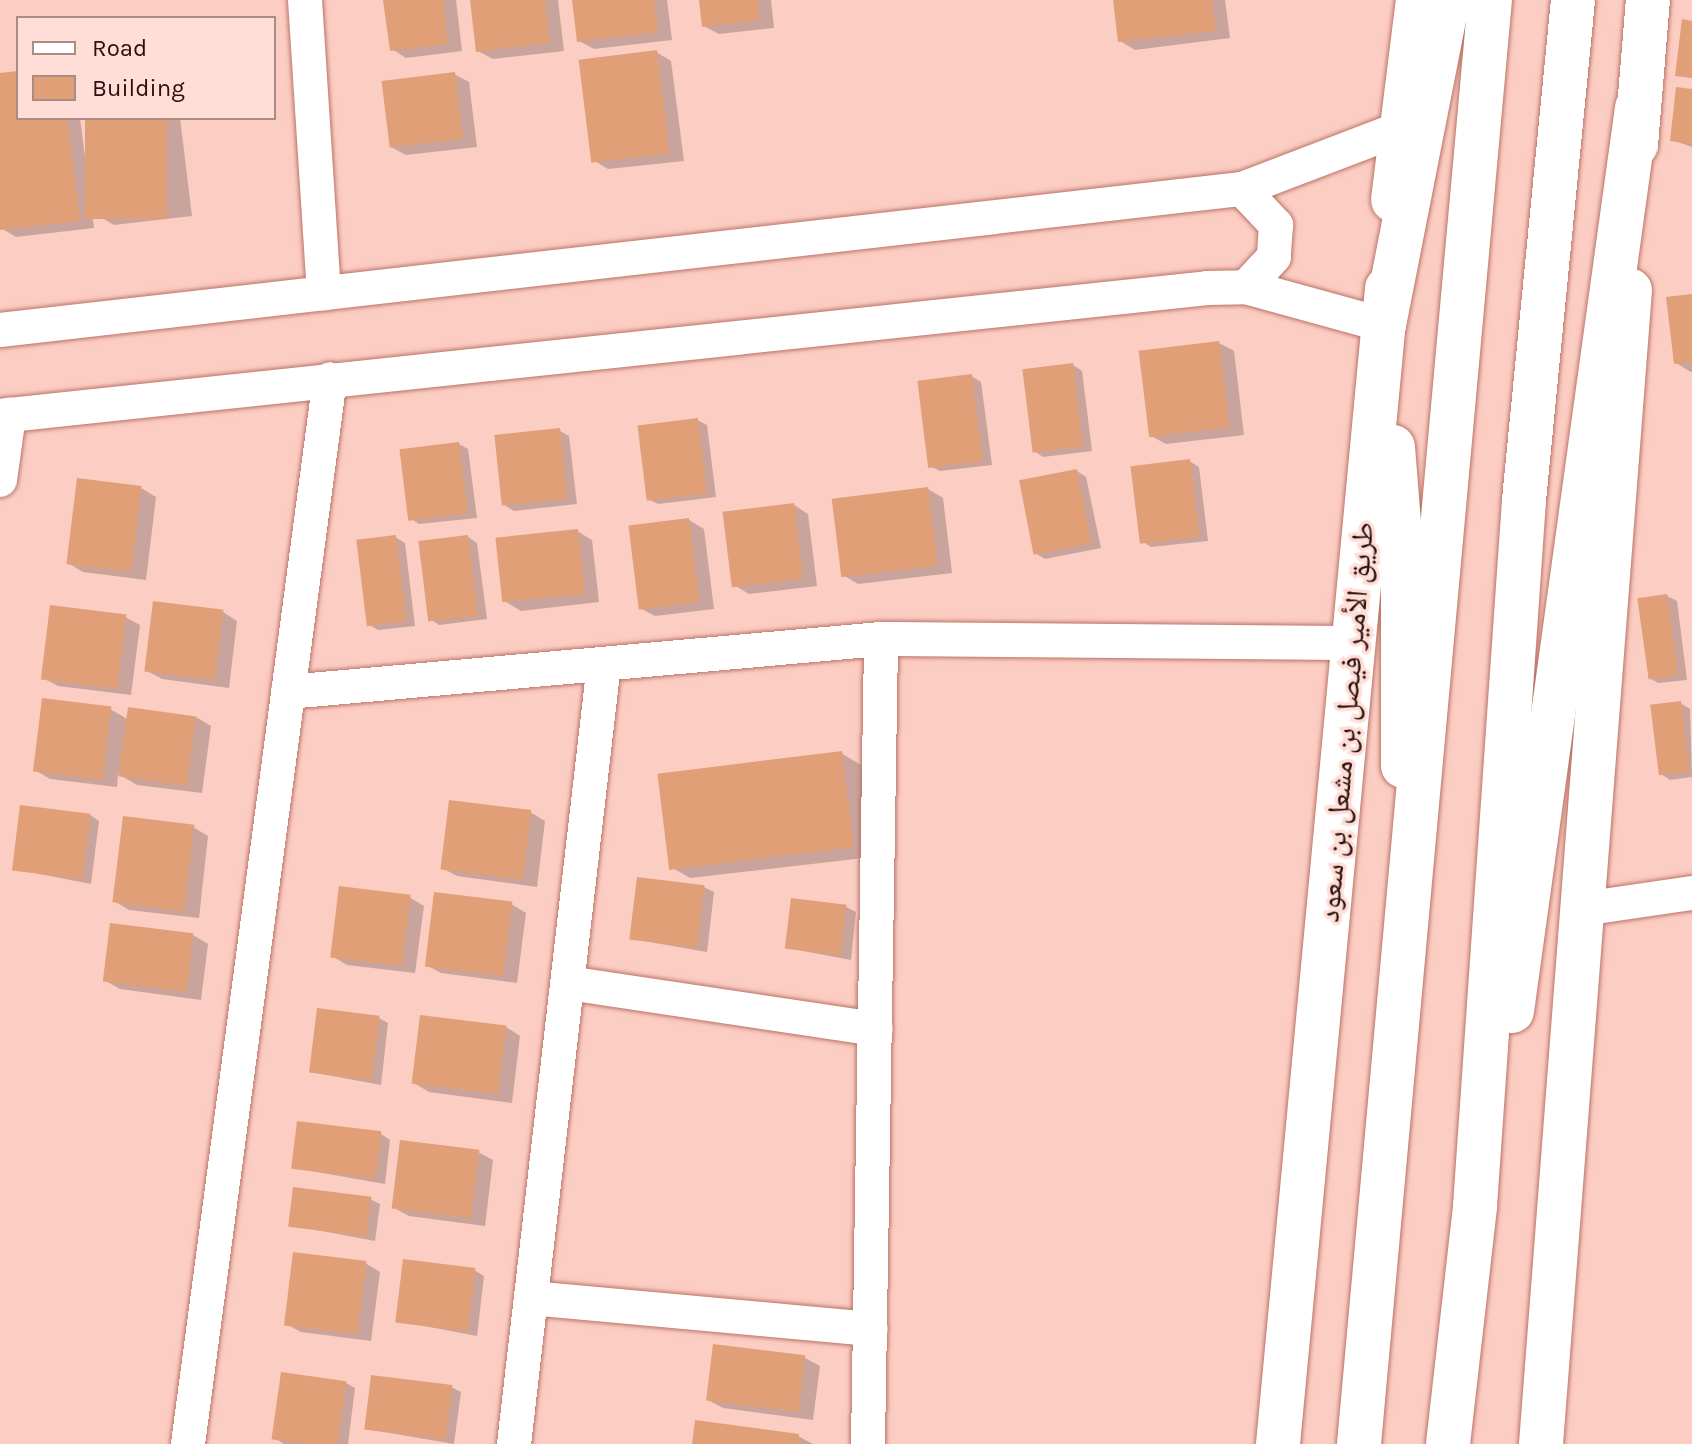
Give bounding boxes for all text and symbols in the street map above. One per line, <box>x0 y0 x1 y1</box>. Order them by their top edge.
legend <box>16 16 276 120</box>
text: Road <box>92 34 147 62</box>
text: Building <box>92 74 185 102</box>
street label: طريق الأمير فيصل بن مشعل بن سعود <box>1311 520 1381 924</box>

